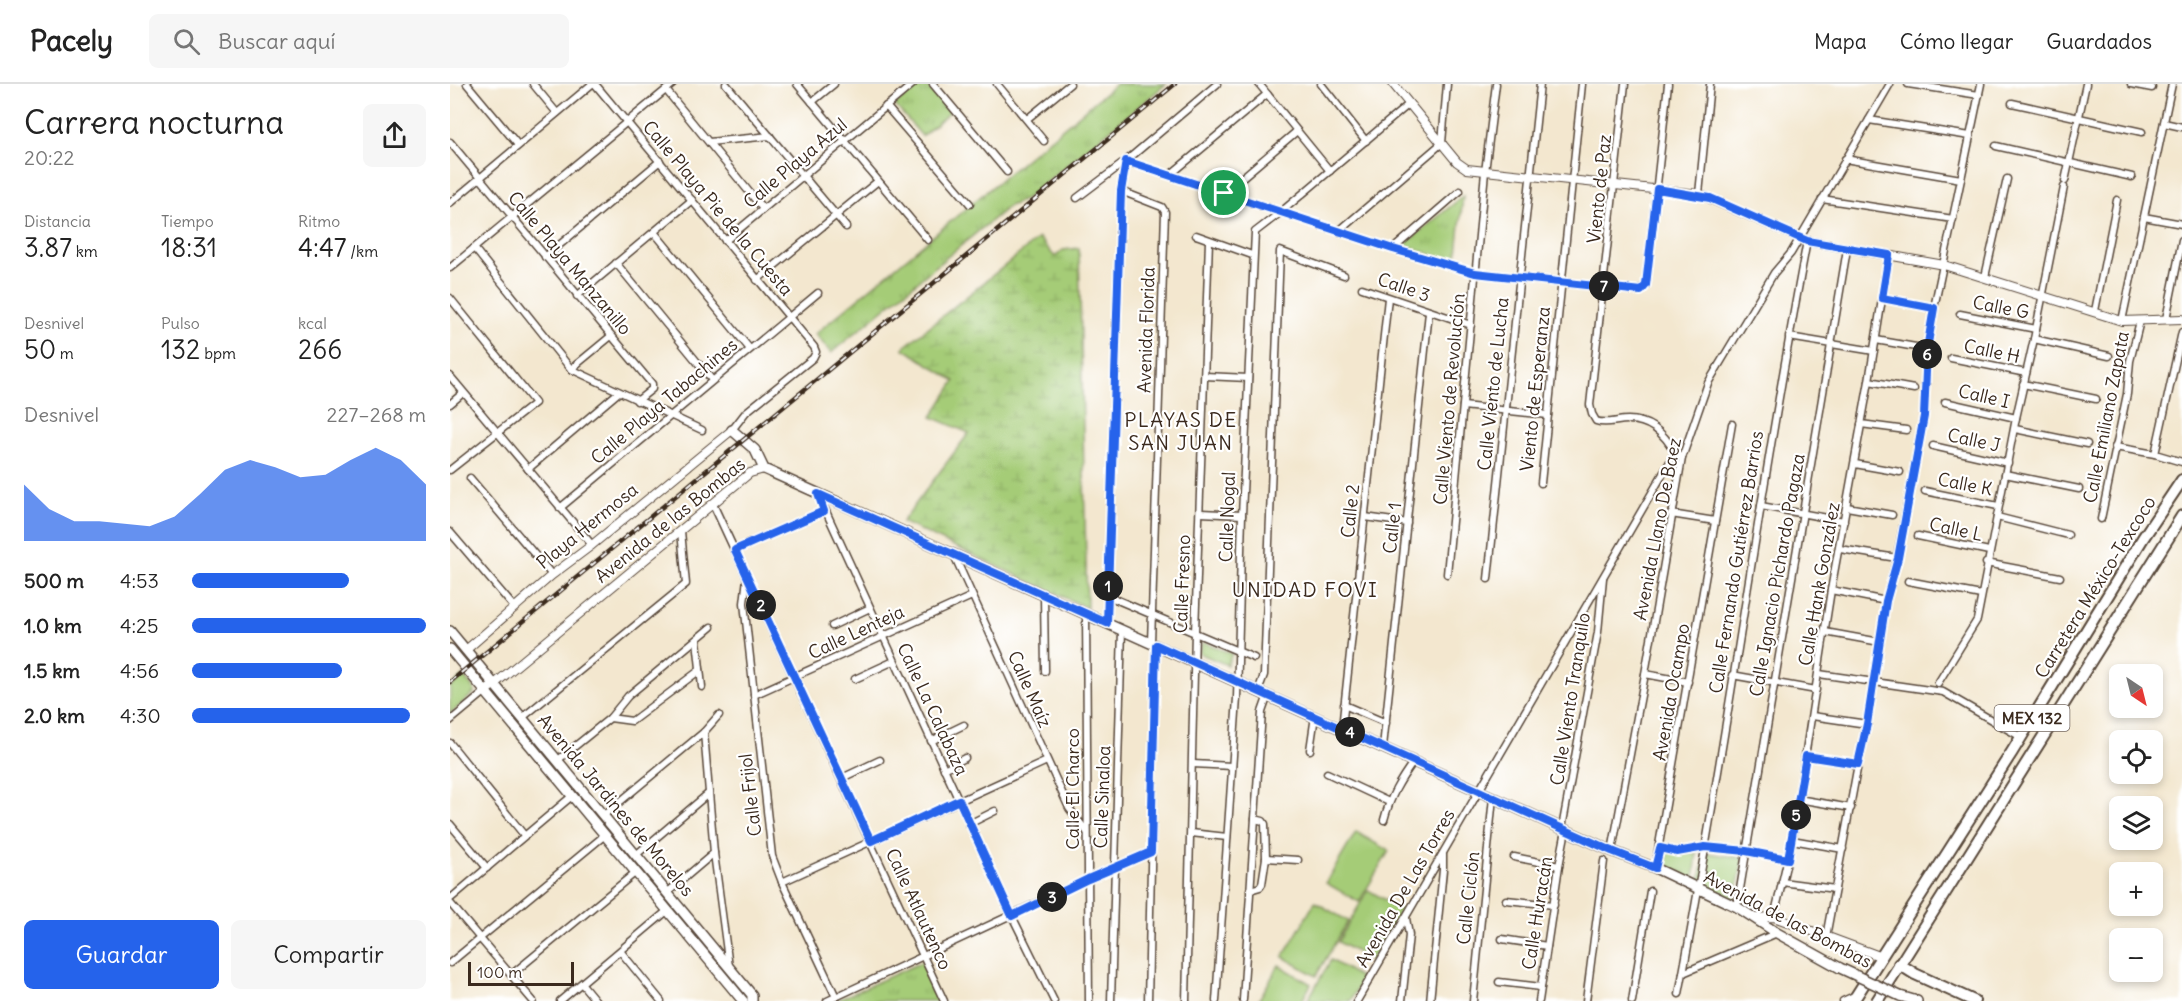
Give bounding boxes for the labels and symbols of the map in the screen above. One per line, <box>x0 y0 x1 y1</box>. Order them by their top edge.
street label: Calle Playa Azul <box>738 113 852 213</box>
street label: Calle Playa Pie de la Cuesta <box>638 116 798 300</box>
street label: Viento de Paz <box>1582 133 1616 245</box>
pin <box>1198 167 1249 218</box>
street label: Calle Playa Manzanillo <box>503 187 637 339</box>
street label: Avenida Florida <box>1132 267 1160 393</box>
street label: Calle 3 <box>1375 267 1433 307</box>
pin: 7 <box>1589 271 1619 301</box>
street label: Calle G <box>1971 290 2031 324</box>
street label: Calle Viento de Revolución <box>1428 292 1470 506</box>
street label: Calle Viento de Lucha <box>1472 296 1514 472</box>
street label: Viento de Esperanza <box>1515 305 1555 473</box>
street label: Calle Emiliano Zapata <box>2078 329 2134 505</box>
street label: Calle Playa Tabachines <box>586 333 742 469</box>
street label: Calle H <box>1962 334 2022 368</box>
pin: 6 <box>1912 339 1942 369</box>
street label: Calle I <box>1956 379 2012 413</box>
district label: PLAYAS DE SAN JUAN <box>1124 407 1238 455</box>
street label: Calle J <box>1945 423 2003 457</box>
street label: Calle Fernando Gutiérrez Barrios <box>1704 429 1768 695</box>
street label: Avenida Llano De Baez <box>1628 435 1686 622</box>
street label: Avenida de las Bombas <box>590 452 750 588</box>
street label: Calle Ignacio Pichardo Pagaza <box>1744 452 1810 698</box>
street label: Calle K <box>1936 467 1994 501</box>
street label: Calle Nogal <box>1214 471 1240 563</box>
street label: Playa Hermosa <box>532 478 642 574</box>
street label: Calle 2 <box>1336 483 1364 539</box>
street label: Carretera México-Texcoco <box>2029 492 2161 682</box>
street label: Calle Hank González <box>1793 500 1845 668</box>
street label: Calle 1 <box>1378 501 1406 555</box>
street label: Calle L <box>1927 512 1985 546</box>
street label: Calle Fresno <box>1169 534 1195 634</box>
pin: 1 <box>1093 571 1123 601</box>
district label: UNIDAD FOVI <box>1232 577 1378 602</box>
pin: 2 <box>746 590 776 620</box>
street label: Calle Lenteja <box>804 600 908 664</box>
street label: Calle Viento Tranquilo <box>1545 611 1595 787</box>
street label: Avenida Ocampo <box>1648 622 1694 762</box>
street label: Calle La Calabaza <box>892 639 974 779</box>
street label: Calle Maíz <box>1003 647 1057 731</box>
north arrow <box>2109 664 2163 718</box>
road number: MEX 132 <box>1994 705 2070 731</box>
street label: Avenida Jardines de Morelos <box>533 709 699 901</box>
pin: 4 <box>1335 717 1365 747</box>
street label: Calle El Charco <box>1061 728 1084 850</box>
street label: Calle Sinaloa <box>1089 745 1115 849</box>
street label: Calle Frijol <box>734 752 766 838</box>
pin: 5 <box>1781 800 1811 830</box>
street label: Avenida De Las Torres <box>1350 805 1460 971</box>
street label: Calle Atlautenco <box>881 845 957 973</box>
street label: Calle Ciclón <box>1452 850 1484 946</box>
street label: Calle Huracán <box>1517 855 1557 971</box>
street label: Avenida de las Bombas <box>1700 865 1876 973</box>
pin: 3 <box>1037 882 1067 912</box>
scale bar <box>468 959 574 986</box>

